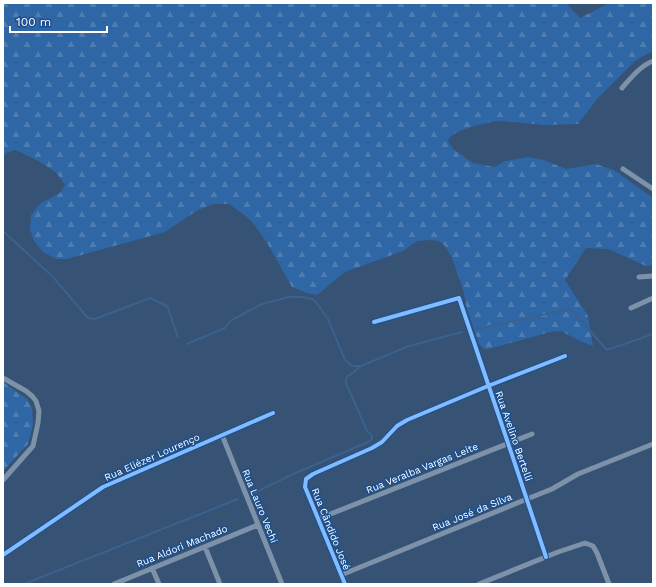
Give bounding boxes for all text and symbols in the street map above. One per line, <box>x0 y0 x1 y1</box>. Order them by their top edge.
scale bar <box>10 8 107 34</box>
text: 100 m <box>16 15 51 29</box>
street label: Rua Avelino Bertelli <box>493 390 535 482</box>
street label: Rua Eliézer Lourenço <box>103 431 201 483</box>
street label: Rua Veralba Vargas Leite <box>364 440 480 496</box>
street label: Rua Lauro Vechi <box>240 468 280 544</box>
street label: Rua Cândido José <box>310 486 353 572</box>
street label: Rua José da Silva <box>431 491 514 533</box>
street label: Rua Aldori Machado <box>135 523 229 569</box>

